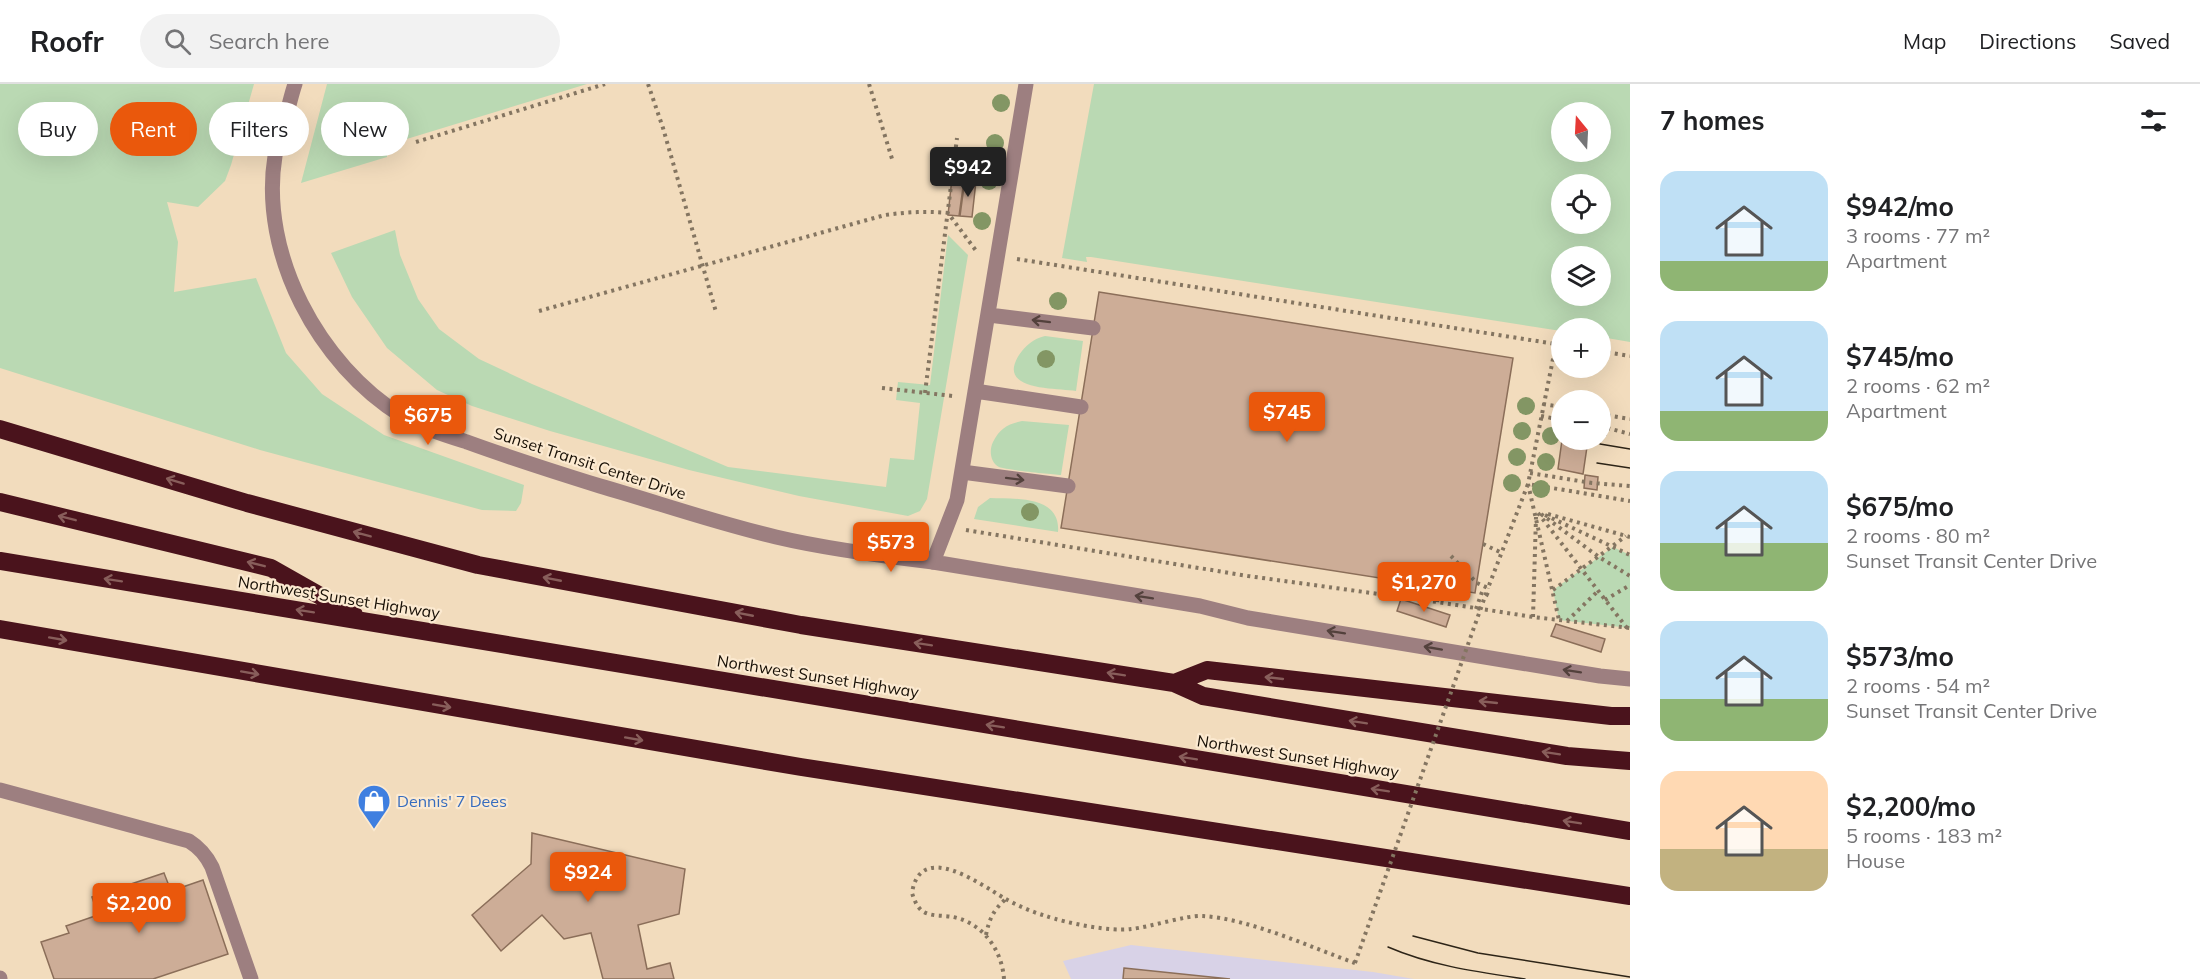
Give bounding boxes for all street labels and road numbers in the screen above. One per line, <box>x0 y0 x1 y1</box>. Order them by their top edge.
street label: Sunset Transit Center Drive <box>491 422 689 504</box>
street label: Northwest Sunset Highway <box>237 571 442 623</box>
street label: Northwest Sunset Highway <box>716 650 921 702</box>
street label: Northwest Sunset Highway <box>1196 730 1401 782</box>

